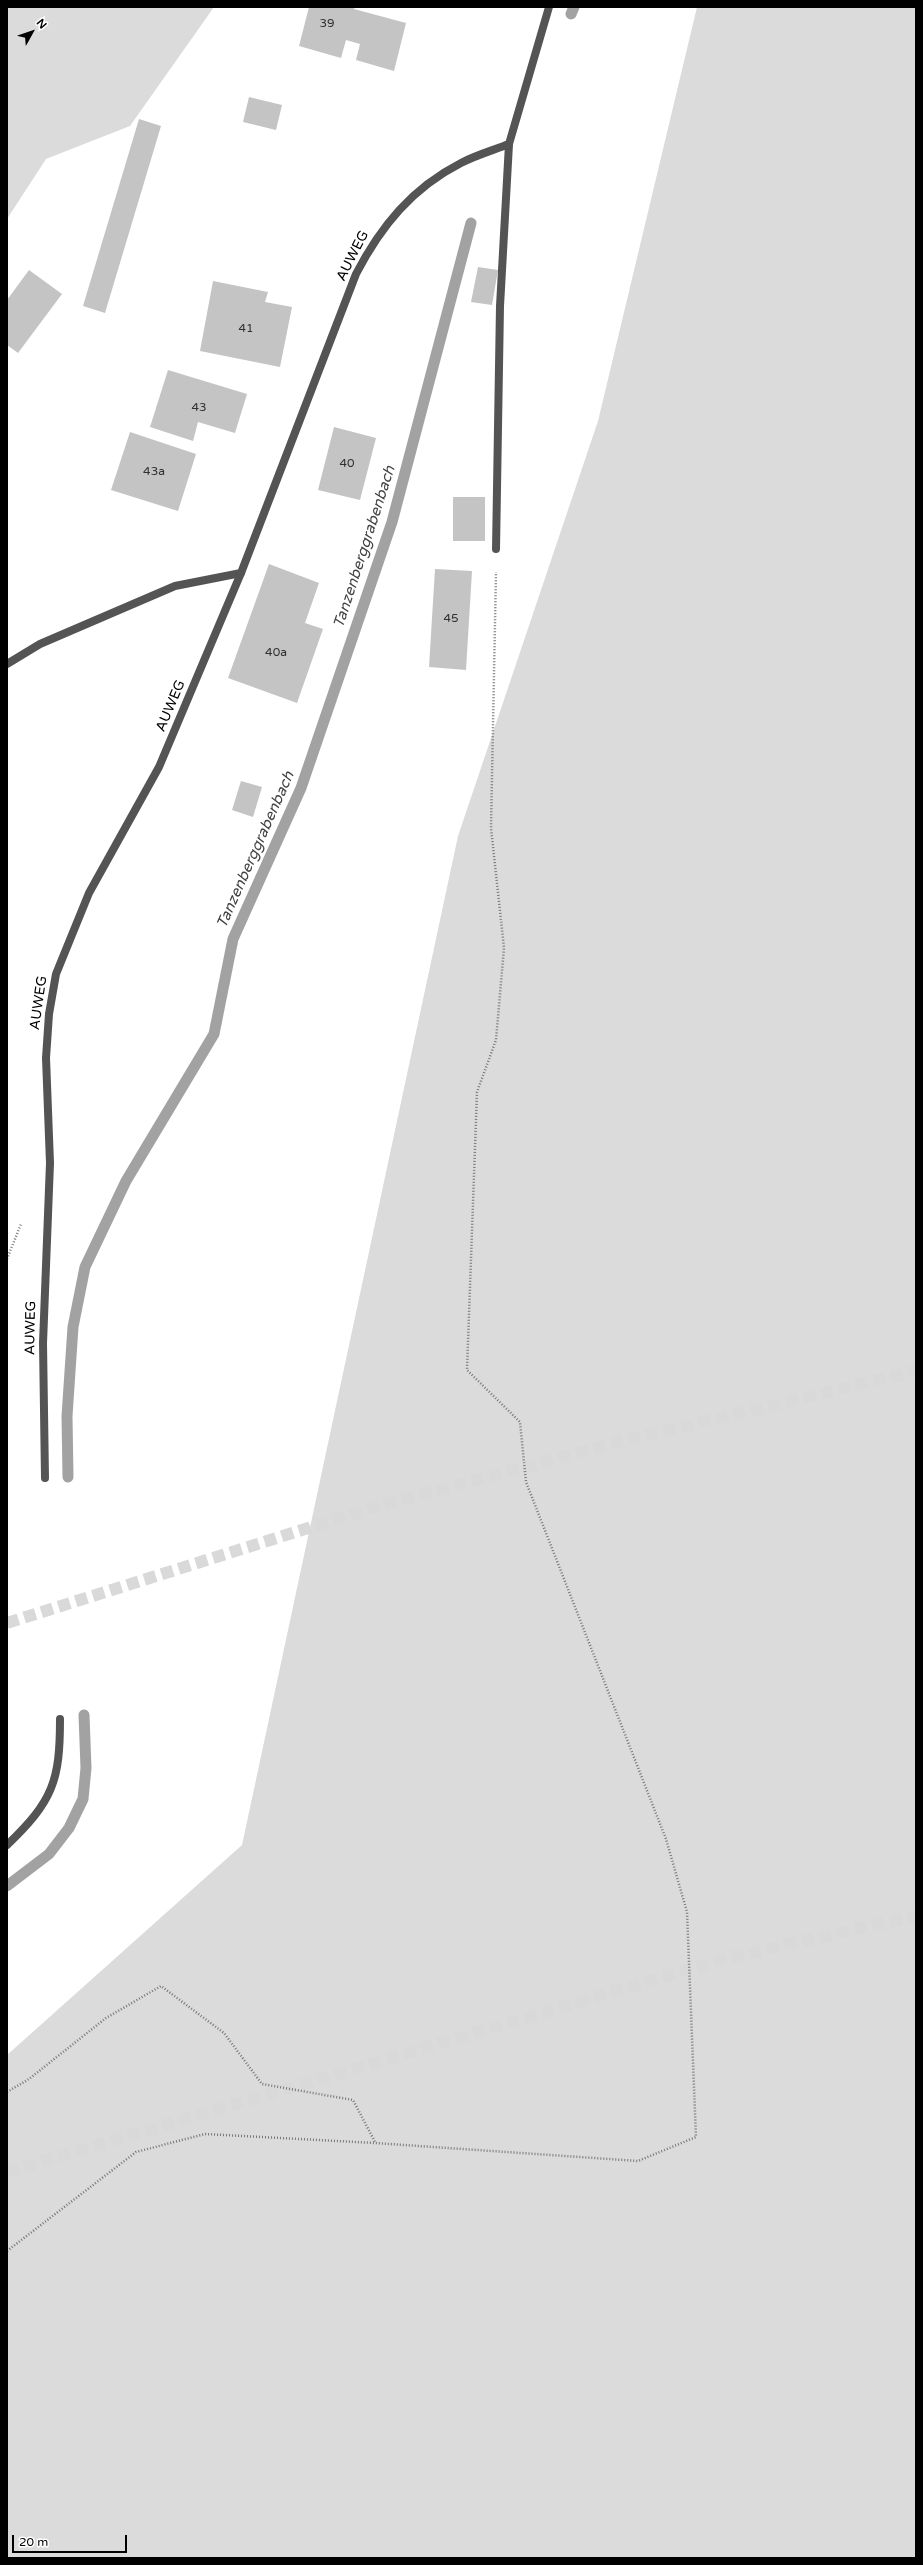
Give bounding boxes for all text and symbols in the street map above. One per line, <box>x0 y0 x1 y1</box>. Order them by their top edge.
north arrow <box>12 12 52 52</box>
text: N <box>34 16 49 32</box>
house number: 39 <box>319 17 335 31</box>
street label: AUWEG <box>333 228 373 284</box>
house number: 41 <box>238 322 254 336</box>
house number: 43 <box>191 401 207 415</box>
house number: 40 <box>339 457 355 471</box>
water label: Tanzenberggrabenbach <box>330 464 400 630</box>
house number: 43a <box>143 465 165 479</box>
house number: 45 <box>443 612 459 626</box>
house number: 40a <box>265 646 287 660</box>
street label: AUWEG <box>153 678 189 734</box>
water label: Tanzenberggrabenbach <box>213 769 299 931</box>
street label: AUWEG <box>27 975 51 1031</box>
street label: AUWEG <box>22 1301 40 1355</box>
scale bar <box>14 2527 129 2553</box>
text: 20 m <box>19 2535 48 2549</box>

